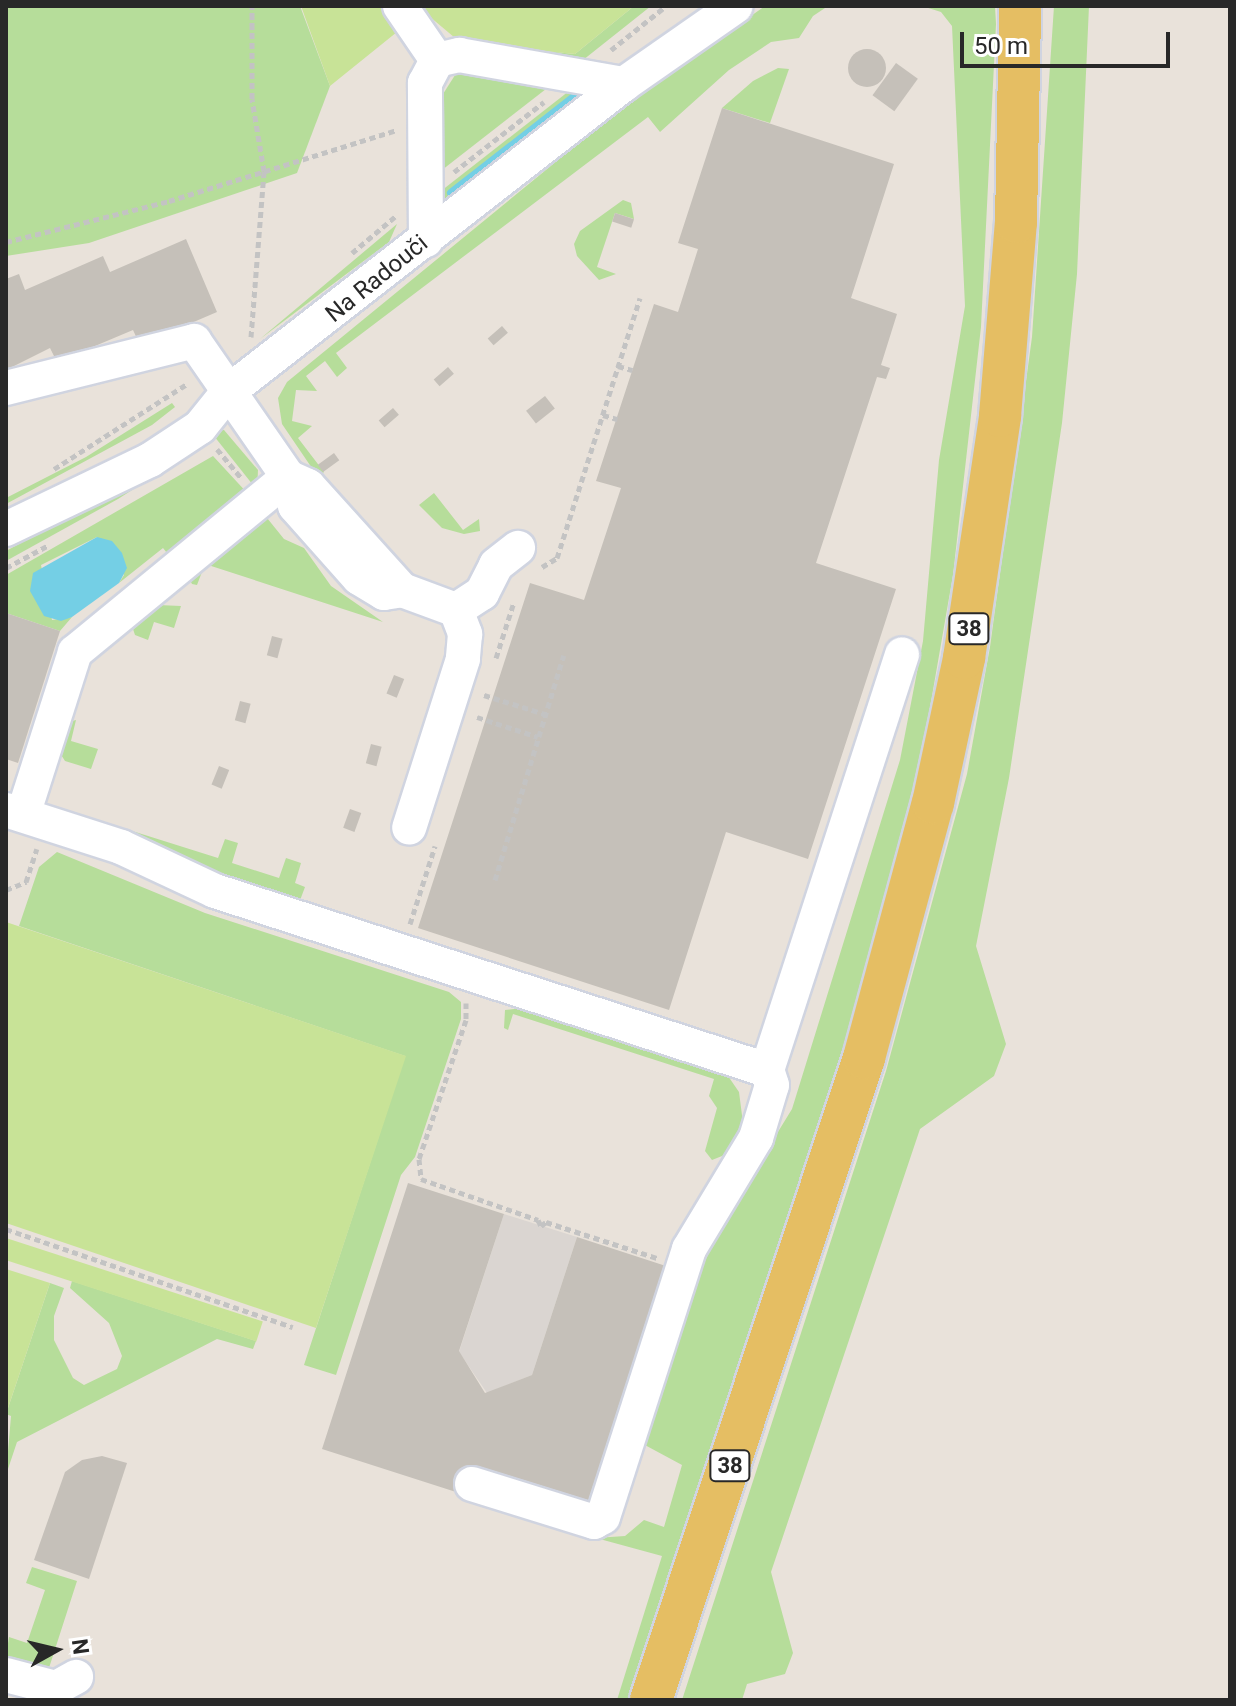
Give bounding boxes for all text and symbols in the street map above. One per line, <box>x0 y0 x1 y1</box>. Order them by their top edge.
scale bar <box>964 16 1174 66</box>
text: 50 m <box>974 32 1028 60</box>
street label: Na Radouči <box>320 229 434 329</box>
road number: 38 <box>947 611 991 647</box>
road number: 38 <box>708 1448 752 1484</box>
north arrow <box>16 1610 96 1690</box>
text: N <box>67 1637 94 1656</box>

